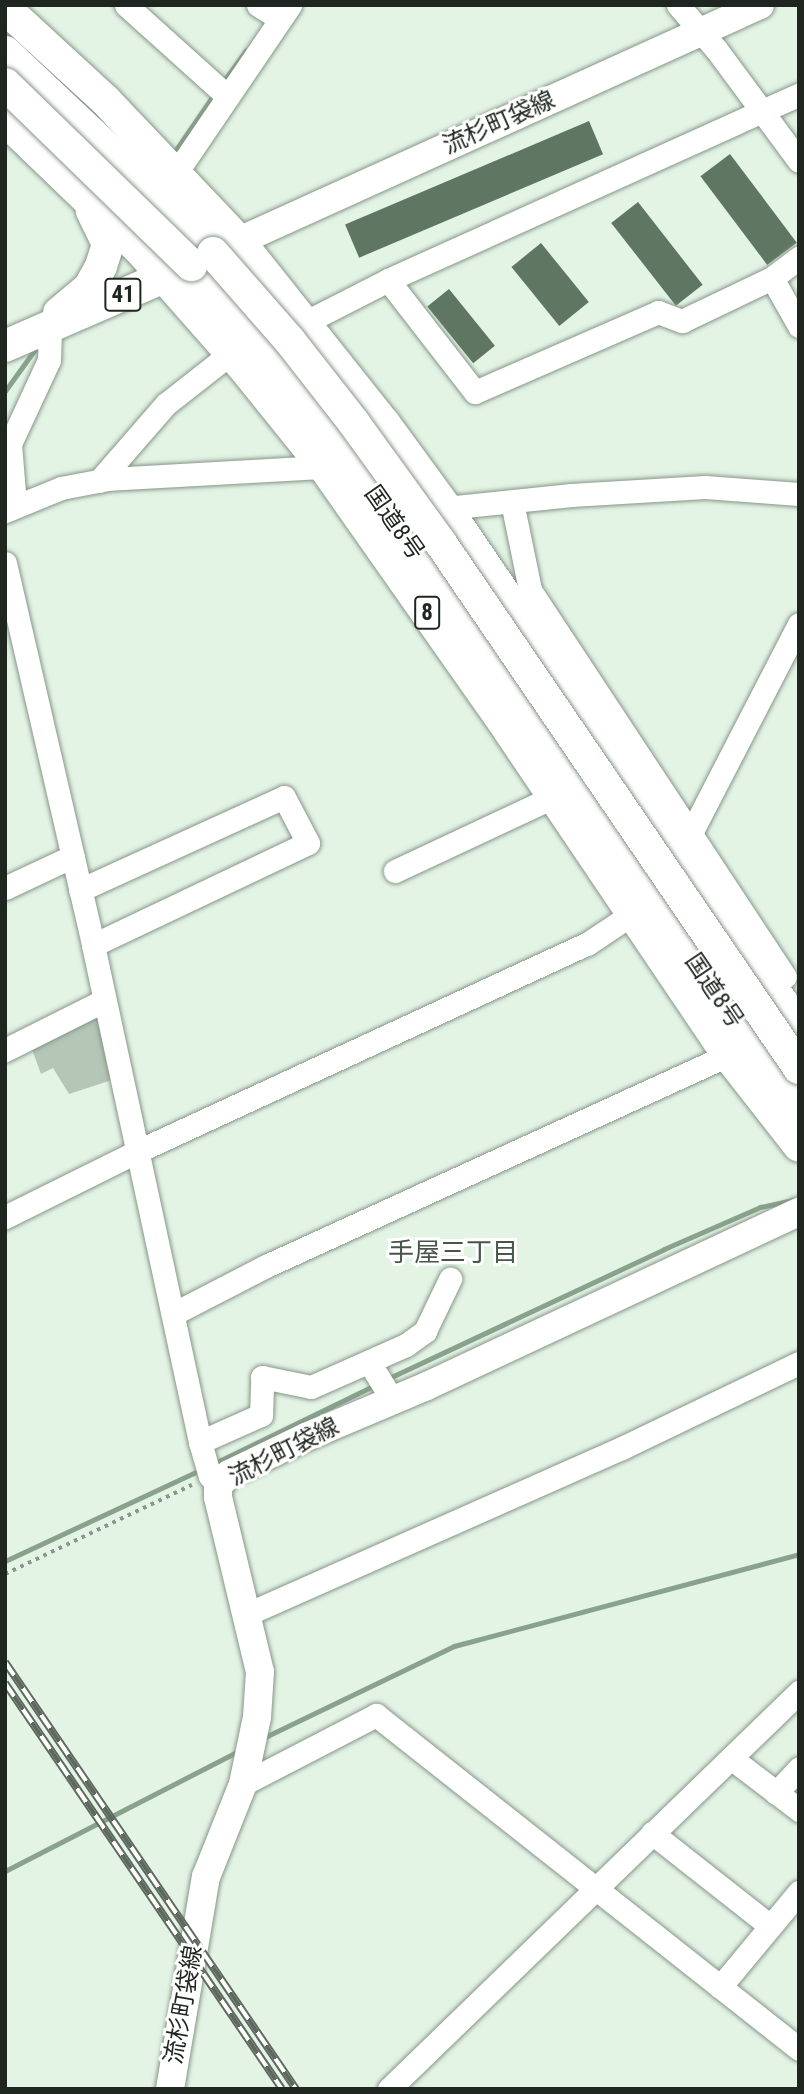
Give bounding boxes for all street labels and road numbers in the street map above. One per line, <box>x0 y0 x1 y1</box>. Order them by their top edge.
street label: 流杉町袋線 <box>438 85 560 161</box>
road number: 41 <box>104 276 142 314</box>
street label: 国道8号 <box>358 480 430 566</box>
road number: 8 <box>413 594 441 632</box>
street label: 国道8号 <box>679 948 749 1034</box>
street label: 流杉町袋線 <box>224 1412 344 1492</box>
street label: 流杉町袋線 <box>159 1943 209 2067</box>

